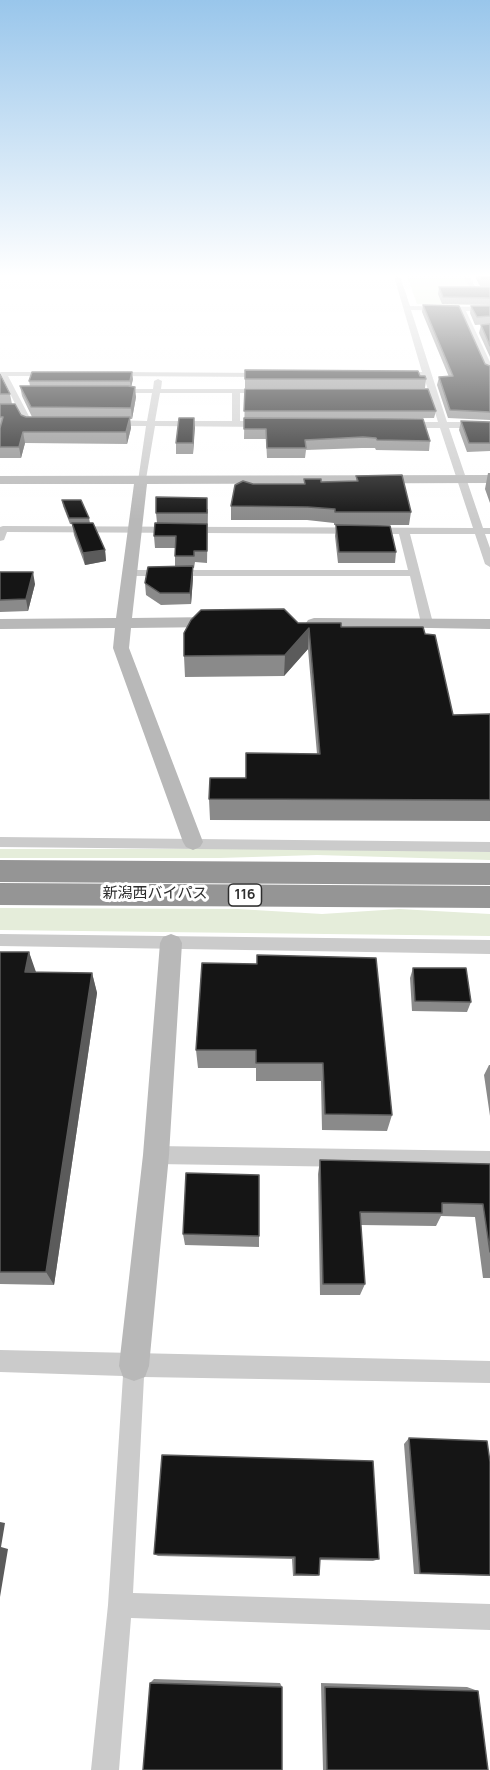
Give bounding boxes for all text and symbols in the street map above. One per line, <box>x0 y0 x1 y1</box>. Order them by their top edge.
road number: 116 <box>228 884 262 906</box>
street label: 新潟西バイパス <box>103 885 207 903</box>

